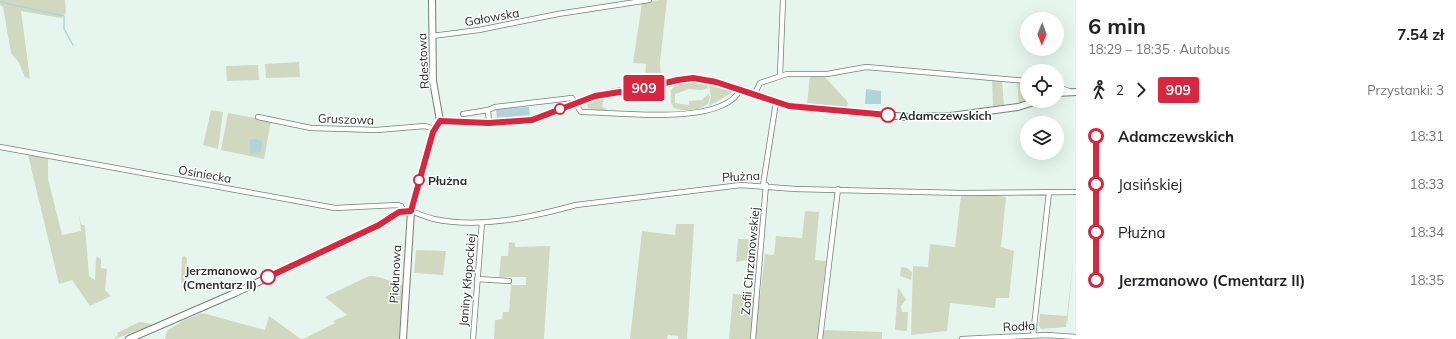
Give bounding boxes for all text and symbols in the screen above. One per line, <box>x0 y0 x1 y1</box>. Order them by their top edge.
street label: Gałowska <box>464 5 520 29</box>
north arrow <box>1020 12 1064 56</box>
map controls <box>1020 12 1064 160</box>
text: 6 min <box>1088 12 1146 40</box>
text: 7.54 zł <box>1397 25 1444 44</box>
street label: Rdestowa <box>414 33 432 89</box>
text: 18:29 – 18:35 · Autobus <box>1088 41 1230 57</box>
button: locate <box>1020 64 1064 108</box>
line badge: 909 <box>621 75 667 101</box>
text: 909 <box>631 79 657 97</box>
icon: walk <box>1088 79 1110 101</box>
icon: forward <box>1130 79 1152 101</box>
text: 909 <box>1166 81 1191 99</box>
text: 2 <box>1116 82 1124 98</box>
text: Przystanki: 3 <box>1367 82 1444 98</box>
unlabelled marker <box>554 103 566 115</box>
marker: Adamczewskich <box>880 107 896 123</box>
place label: Adamczewskich <box>899 108 992 123</box>
street label: Gruszowa <box>318 111 374 127</box>
button: layers <box>1020 116 1064 160</box>
text: Adamczewskich <box>1118 127 1234 146</box>
text: 18:31 <box>1410 128 1444 144</box>
street label: Osiniecka <box>177 162 233 186</box>
street label: Płużna <box>722 168 760 184</box>
place label: Płużna <box>428 173 467 188</box>
marker: Płużna <box>413 174 425 186</box>
text: Jasińskiej <box>1118 175 1182 194</box>
text: 18:33 <box>1410 176 1444 192</box>
street label: Zofii Chrzanowskiej <box>738 206 762 316</box>
text: Płużna <box>1118 223 1166 242</box>
text: 18:34 <box>1410 224 1444 240</box>
street label: Janiny Kłopockiej <box>455 233 479 327</box>
street label: Piołunowa <box>386 244 404 304</box>
place label: Jerzmanowo (Cmentarz II) <box>183 263 257 292</box>
marker: Jerzmanowo (Cmentarz II) <box>260 269 276 285</box>
text: Jerzmanowo (Cmentarz II) <box>1118 271 1305 290</box>
text: 18:35 <box>1410 272 1444 288</box>
street label: Rodła <box>1002 318 1036 334</box>

